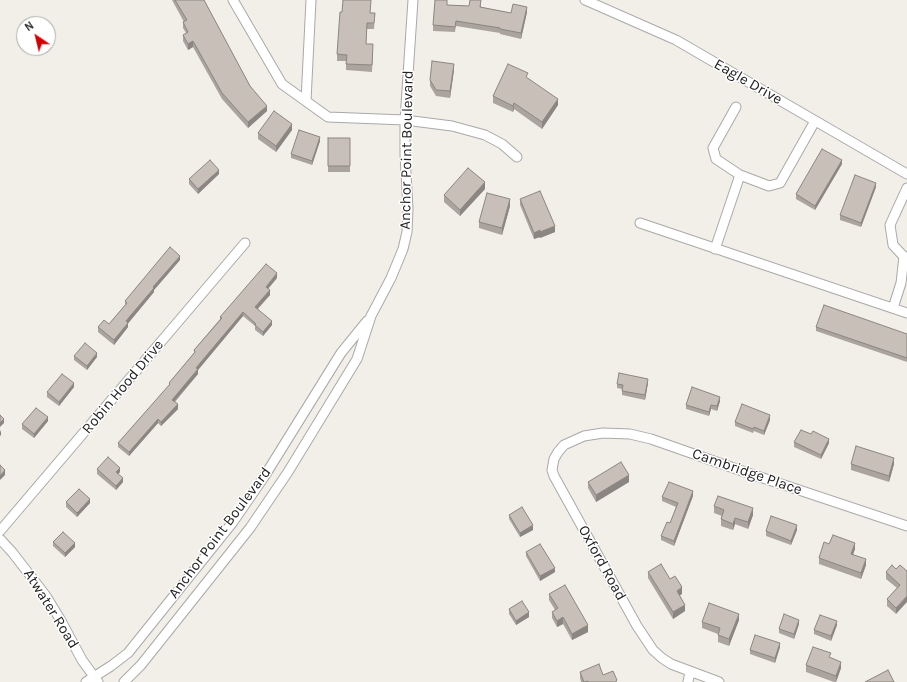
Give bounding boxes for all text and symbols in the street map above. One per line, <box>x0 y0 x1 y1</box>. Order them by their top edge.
north arrow <box>16 16 56 56</box>
text: N <box>22 19 36 34</box>
street label: Eagle Drive <box>711 55 785 109</box>
street label: Anchor Point Boulevard <box>397 70 417 230</box>
street label: Robin Hood Drive <box>78 336 168 438</box>
street label: Cambridge Place <box>690 445 804 499</box>
street label: Anchor Point Boulevard <box>165 464 275 602</box>
street label: Oxford Road <box>574 522 630 604</box>
street label: Atwater Road <box>19 566 83 652</box>

